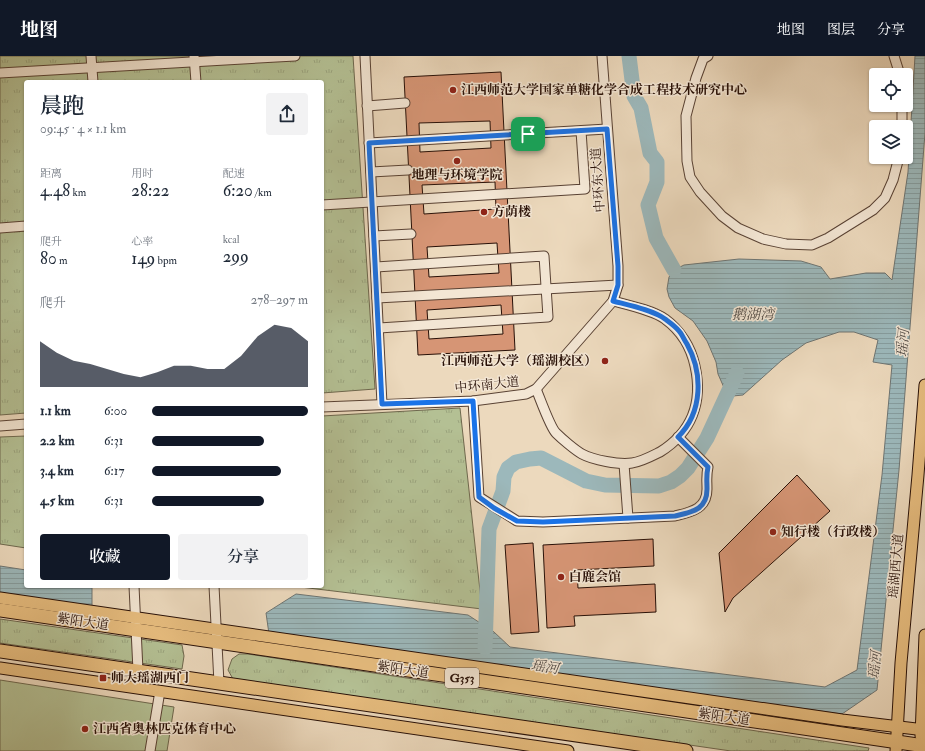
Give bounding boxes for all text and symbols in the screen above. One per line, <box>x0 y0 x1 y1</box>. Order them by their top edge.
text: 地图 <box>20 18 58 42</box>
text: 地图 <box>777 21 805 38</box>
text: 图层 <box>827 21 855 38</box>
text: 分享 <box>877 21 905 38</box>
map controls <box>869 68 913 164</box>
button: locate <box>869 68 913 112</box>
place label: 江西师范大学国家单糖化学合成工程技术研究中心 <box>461 82 747 98</box>
marker: 江西师范大学国家单糖化学合成工程技术研究中心 <box>448 85 458 95</box>
text: 晨跑 <box>40 92 84 120</box>
button: share <box>266 93 308 135</box>
pin <box>511 117 545 151</box>
button: layers <box>869 120 913 164</box>
text: 09:45 · 4 × 1.1 km <box>40 121 126 137</box>
icon: arrive <box>517 123 539 145</box>
street label: 中环东大道 <box>588 147 608 213</box>
marker: 地理与环境学院 <box>452 156 462 166</box>
text: 距离 <box>40 167 62 180</box>
text: 用时 <box>131 167 153 180</box>
text: 配速 <box>223 167 245 180</box>
place label: 地理与环境学院 <box>411 167 503 183</box>
text: 4.48 <box>40 180 70 201</box>
text: 28:22 <box>131 180 169 201</box>
text: 6:20 <box>223 180 253 201</box>
text: km <box>70 186 86 199</box>
text: /km <box>253 186 272 199</box>
place label: 方荫楼 <box>492 204 531 220</box>
marker: 方荫楼 <box>479 207 489 217</box>
text: kcal <box>223 233 240 246</box>
text: 爬升 <box>40 235 62 248</box>
text: 心率 <box>131 235 153 248</box>
text: 299 <box>223 246 249 267</box>
text: 80 <box>40 248 57 269</box>
text: 149 <box>131 248 155 269</box>
text: m <box>57 254 68 267</box>
text: bpm <box>155 254 177 267</box>
text: 278–297 m <box>251 292 308 308</box>
text: 爬升 <box>40 295 66 311</box>
water label: 鹅湖湾 <box>732 306 776 323</box>
water label: 瑶河 <box>894 325 913 358</box>
place label: 江西师范大学（瑶湖校区） <box>441 353 597 369</box>
marker: 江西师范大学（瑶湖校区） <box>600 356 610 366</box>
street label: 中环南大道 <box>454 374 520 396</box>
text: 1.1 km <box>40 403 71 419</box>
text: 6:00 <box>104 403 127 419</box>
text: 2.2 km <box>40 433 75 449</box>
text: 6:31 <box>104 433 123 449</box>
text: 3.4 km <box>40 463 74 479</box>
text: 6:17 <box>104 463 124 479</box>
text: 4.5 km <box>40 493 74 509</box>
text: 6:31 <box>104 493 123 509</box>
place label: 知行楼（行政楼） <box>781 524 885 540</box>
marker: 知行楼（行政楼） <box>768 527 778 537</box>
street label: 瑶湖西大道 <box>885 533 907 599</box>
button: 收藏 <box>40 534 170 580</box>
button: 分享 <box>178 534 308 580</box>
place label: 白鹿会馆 <box>569 569 621 585</box>
marker: 白鹿会馆 <box>556 572 566 582</box>
street label: 紫阳大道 <box>56 610 110 634</box>
water label: 瑶河 <box>865 647 885 680</box>
water label: 瑶河 <box>530 657 563 678</box>
street label: 紫阳大道 <box>376 658 430 682</box>
road number: G353 <box>445 668 479 688</box>
place label: 师大瑶湖西门 <box>111 670 189 686</box>
marker: 师大瑶湖西门 <box>98 673 108 683</box>
street label: 紫阳大道 <box>697 705 751 729</box>
place label: 江西省奥林匹克体育中心 <box>93 721 236 737</box>
marker: 江西省奥林匹克体育中心 <box>80 724 90 734</box>

